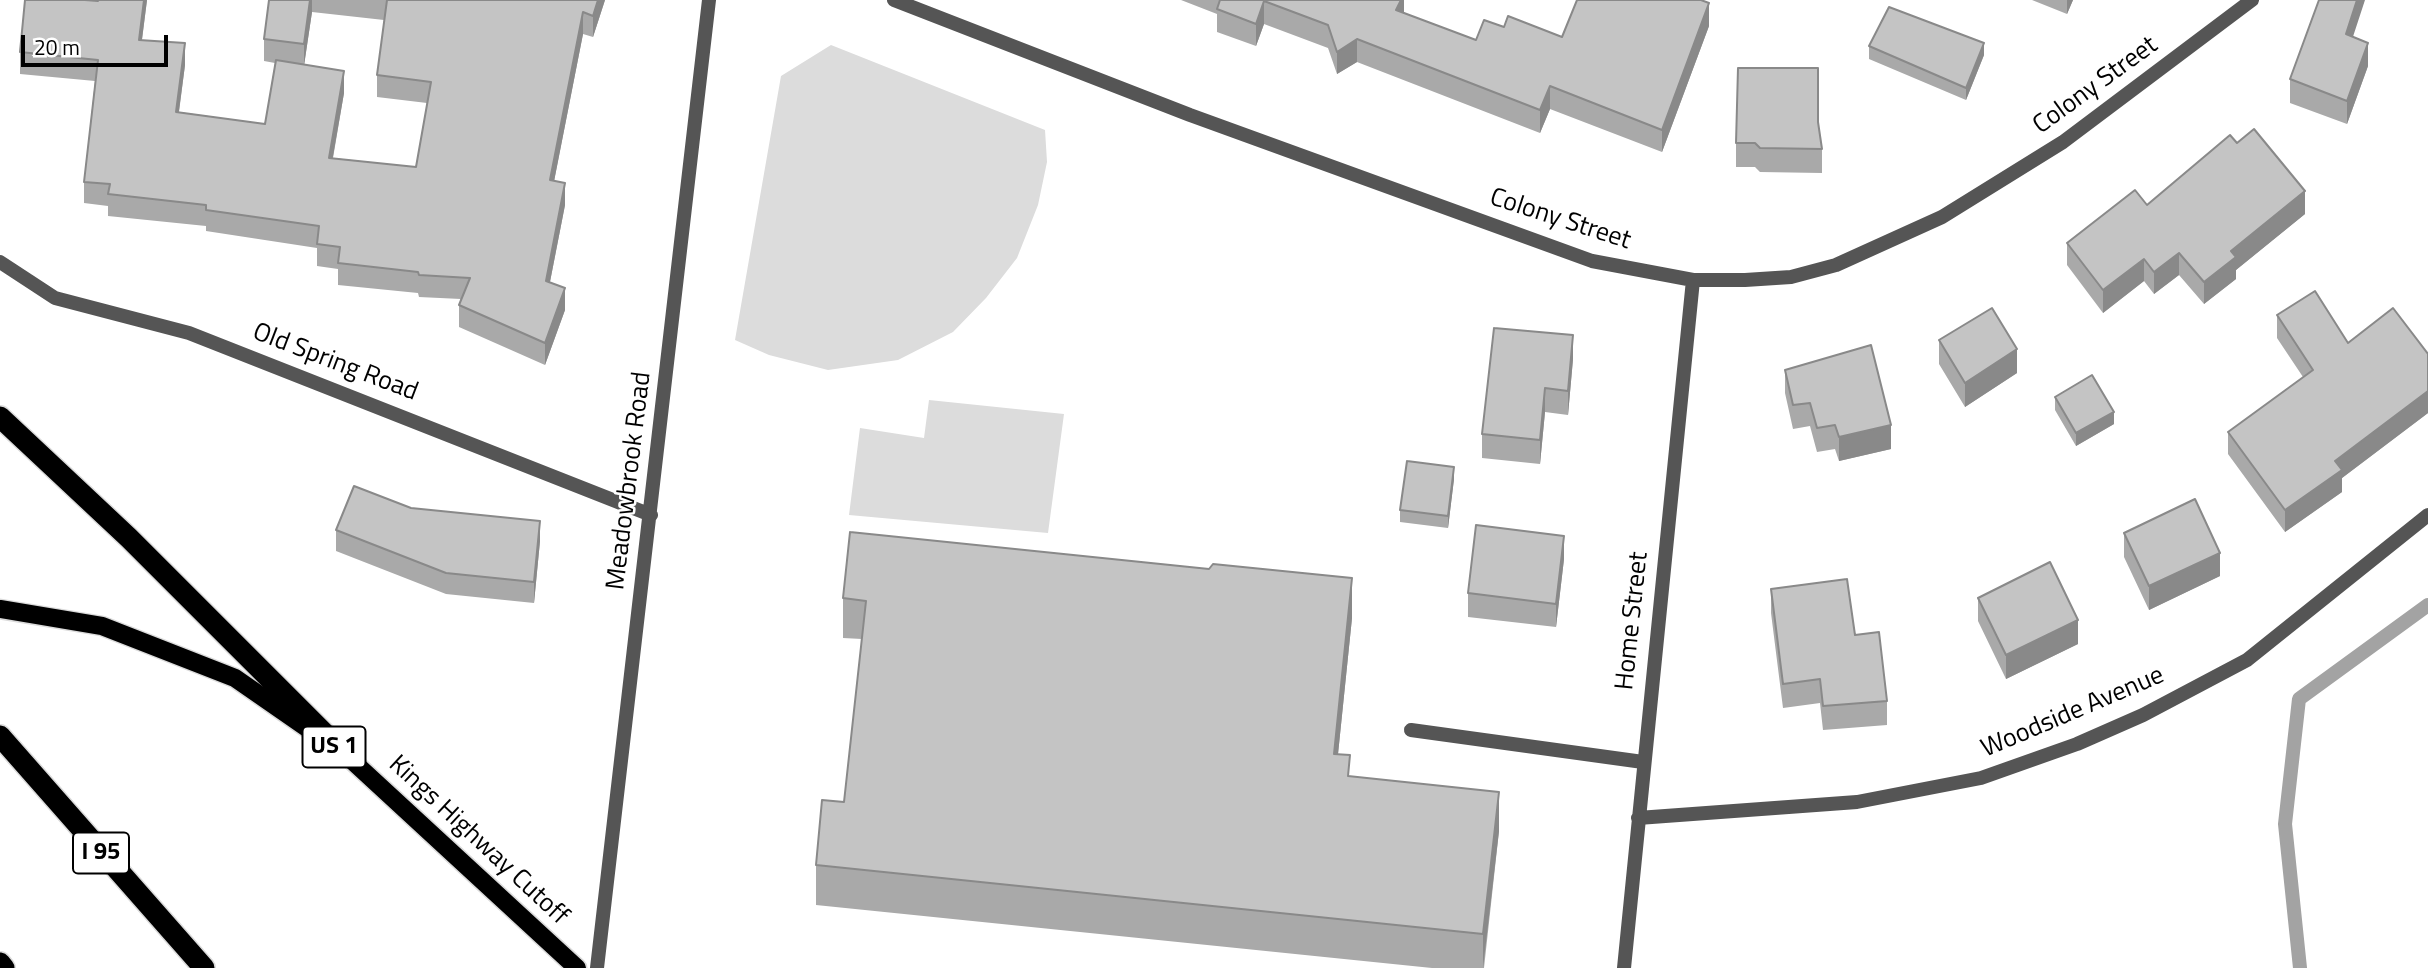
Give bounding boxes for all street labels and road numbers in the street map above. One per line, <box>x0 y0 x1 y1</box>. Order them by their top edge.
street label: Colony Street <box>2028 30 2164 142</box>
street label: Colony Street <box>1486 183 1634 257</box>
street label: Old Spring Road <box>248 317 422 409</box>
street label: Meadowbrook Road <box>601 370 659 592</box>
street label: Home Street <box>1610 550 1656 692</box>
street label: Woodside Avenue <box>1977 660 2169 766</box>
road number: US 1 <box>302 726 366 768</box>
street label: Kings Highway Cutoff <box>382 750 574 932</box>
road number: I 95 <box>73 832 129 874</box>

